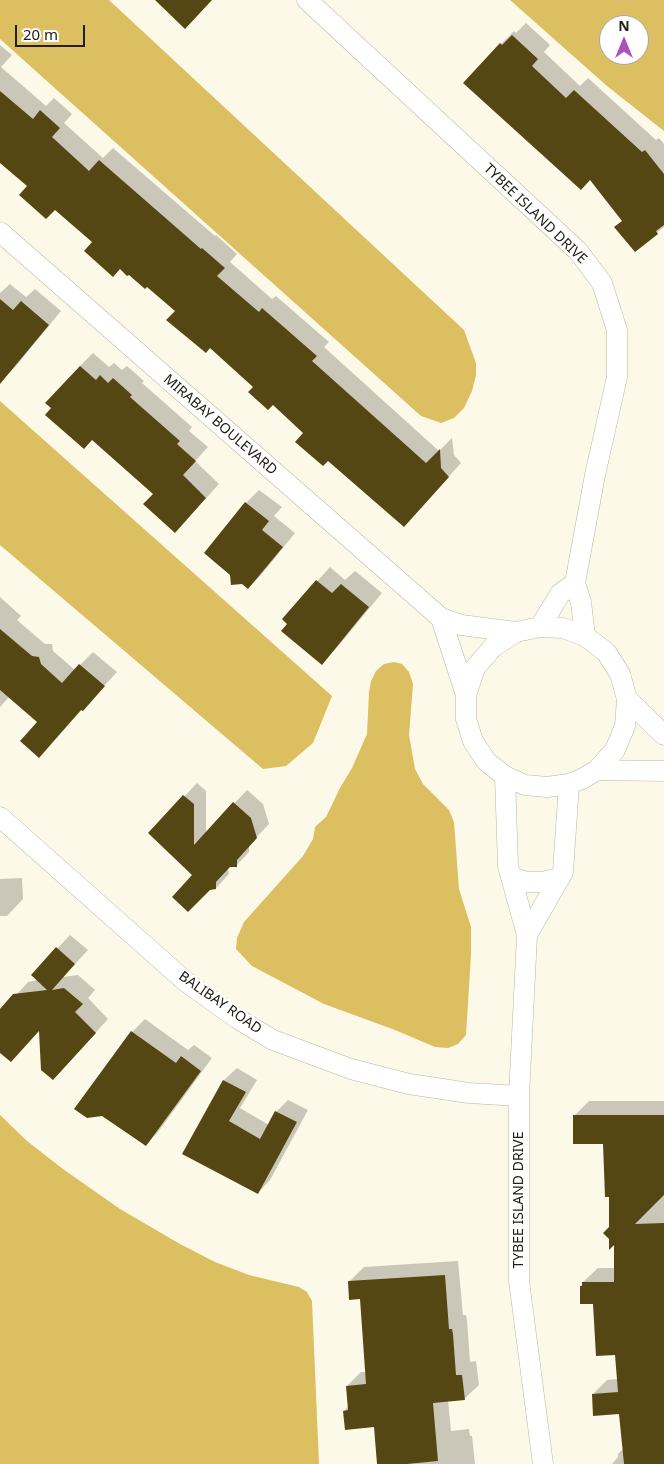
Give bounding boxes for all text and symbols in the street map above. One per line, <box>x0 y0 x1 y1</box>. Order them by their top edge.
scale bar <box>18 15 88 47</box>
north arrow <box>599 15 649 65</box>
text: N <box>618 16 630 35</box>
text: 20 m <box>23 24 58 44</box>
street label: TYBEE ISLAND DRIVE <box>480 160 590 268</box>
street label: MIRABAY BOULEVARD <box>160 371 280 479</box>
street label: BALIBAY ROAD <box>175 968 265 1038</box>
street label: TYBEE ISLAND DRIVE <box>511 1131 527 1269</box>

